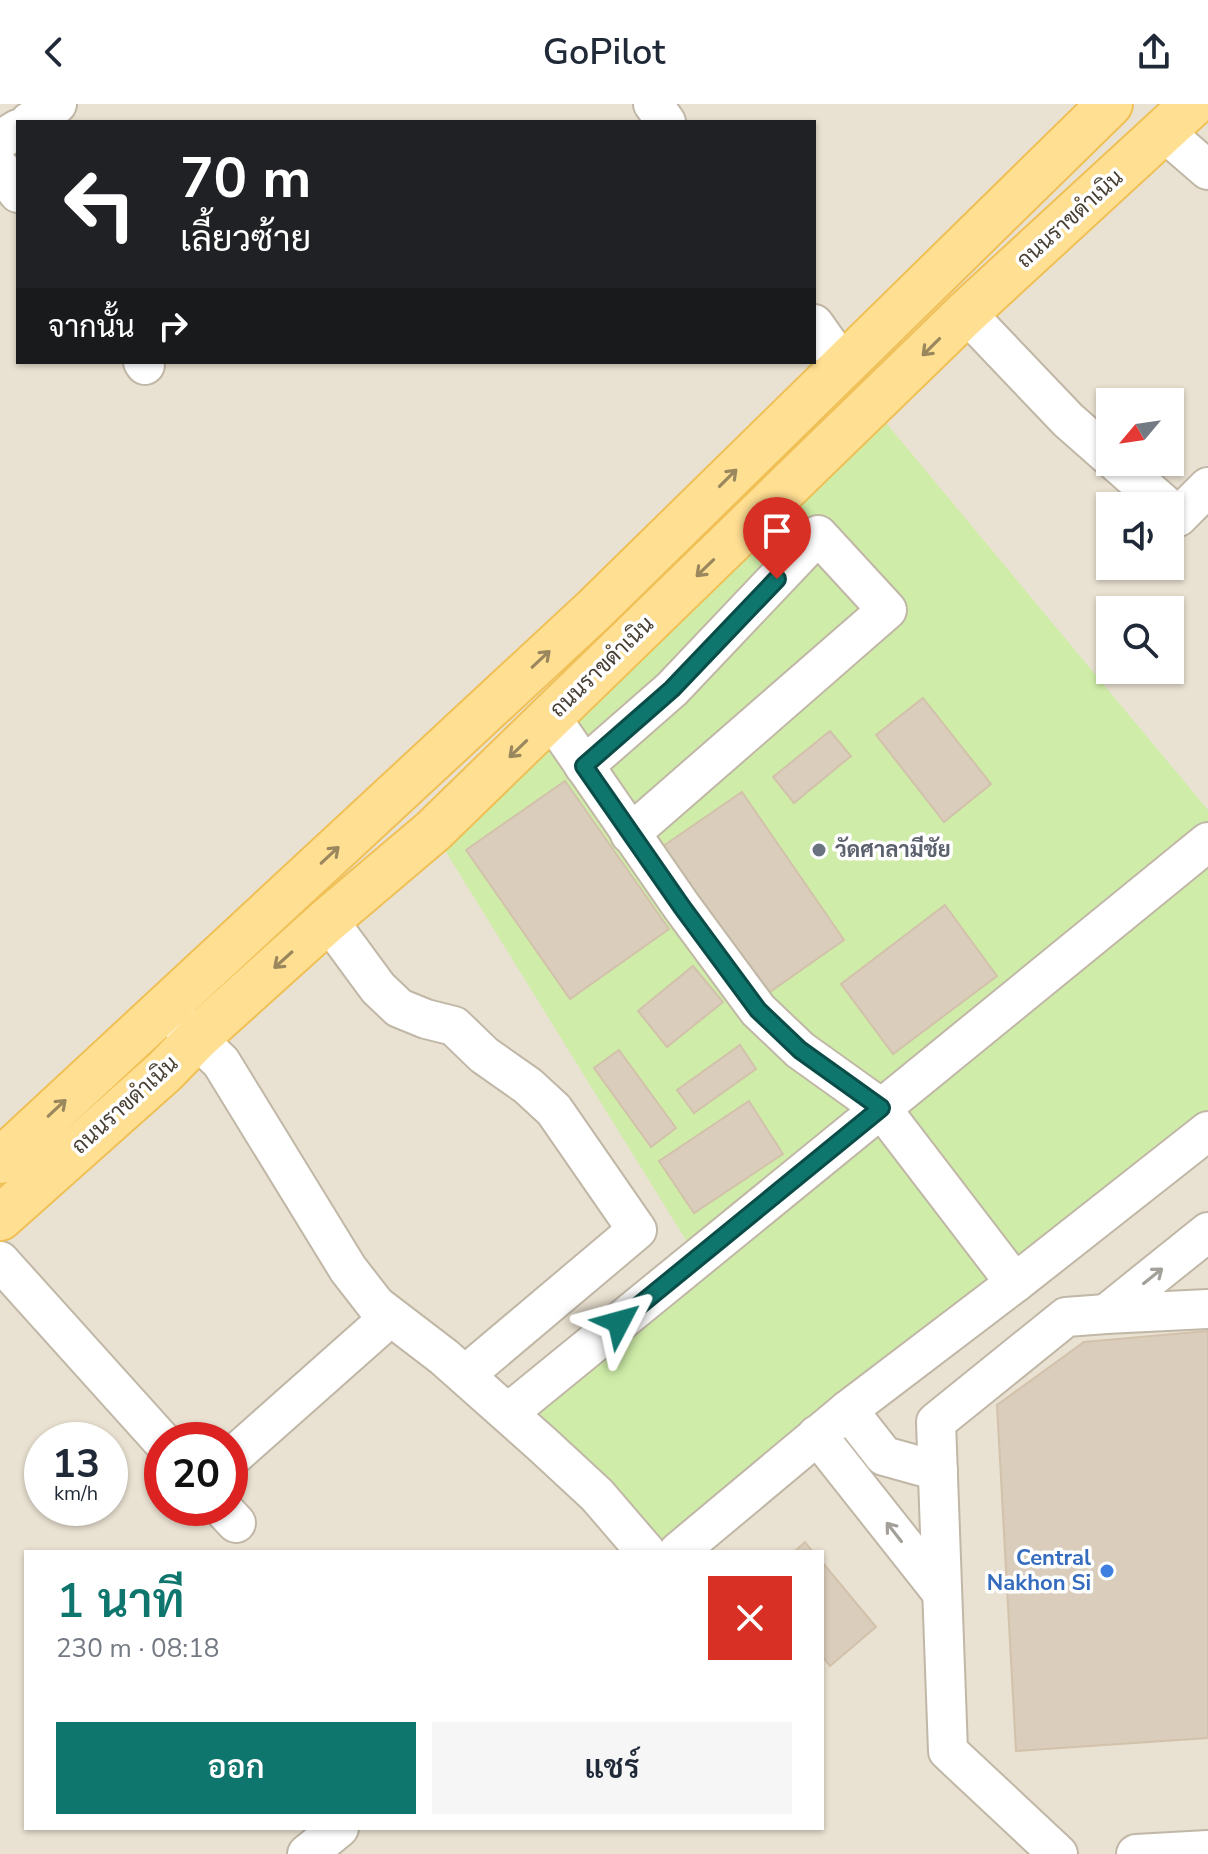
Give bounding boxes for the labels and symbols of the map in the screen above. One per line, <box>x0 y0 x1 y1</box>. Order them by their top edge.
street label: ถนนราขดำเนิน <box>1010 163 1130 275</box>
one-way arrow <box>921 338 941 357</box>
north arrow <box>1096 388 1184 476</box>
one-way arrow <box>718 469 738 488</box>
pin <box>743 497 811 579</box>
one-way arrow <box>695 559 715 578</box>
street label: ถนนราขดำเนิน <box>543 610 661 724</box>
one-way arrow <box>531 650 551 669</box>
one-way arrow <box>508 739 528 757</box>
place label: วัดศาลามีชัย <box>835 835 951 865</box>
marker: วัดศาลามีชัย <box>810 841 828 859</box>
one-way arrow <box>320 846 340 865</box>
one-way arrow <box>274 951 294 969</box>
street label: ถนนราขดำเนิน <box>65 1049 185 1161</box>
one-way arrow <box>47 1100 67 1118</box>
one-way arrow <box>1142 1268 1163 1285</box>
position arrow <box>577 1280 661 1364</box>
speed limit sign: 20 <box>144 1422 248 1526</box>
one-way arrow <box>885 1522 903 1543</box>
place label: Central Nakhon Si <box>987 1543 1091 1598</box>
marker: Central Nakhon Si <box>1098 1562 1116 1580</box>

